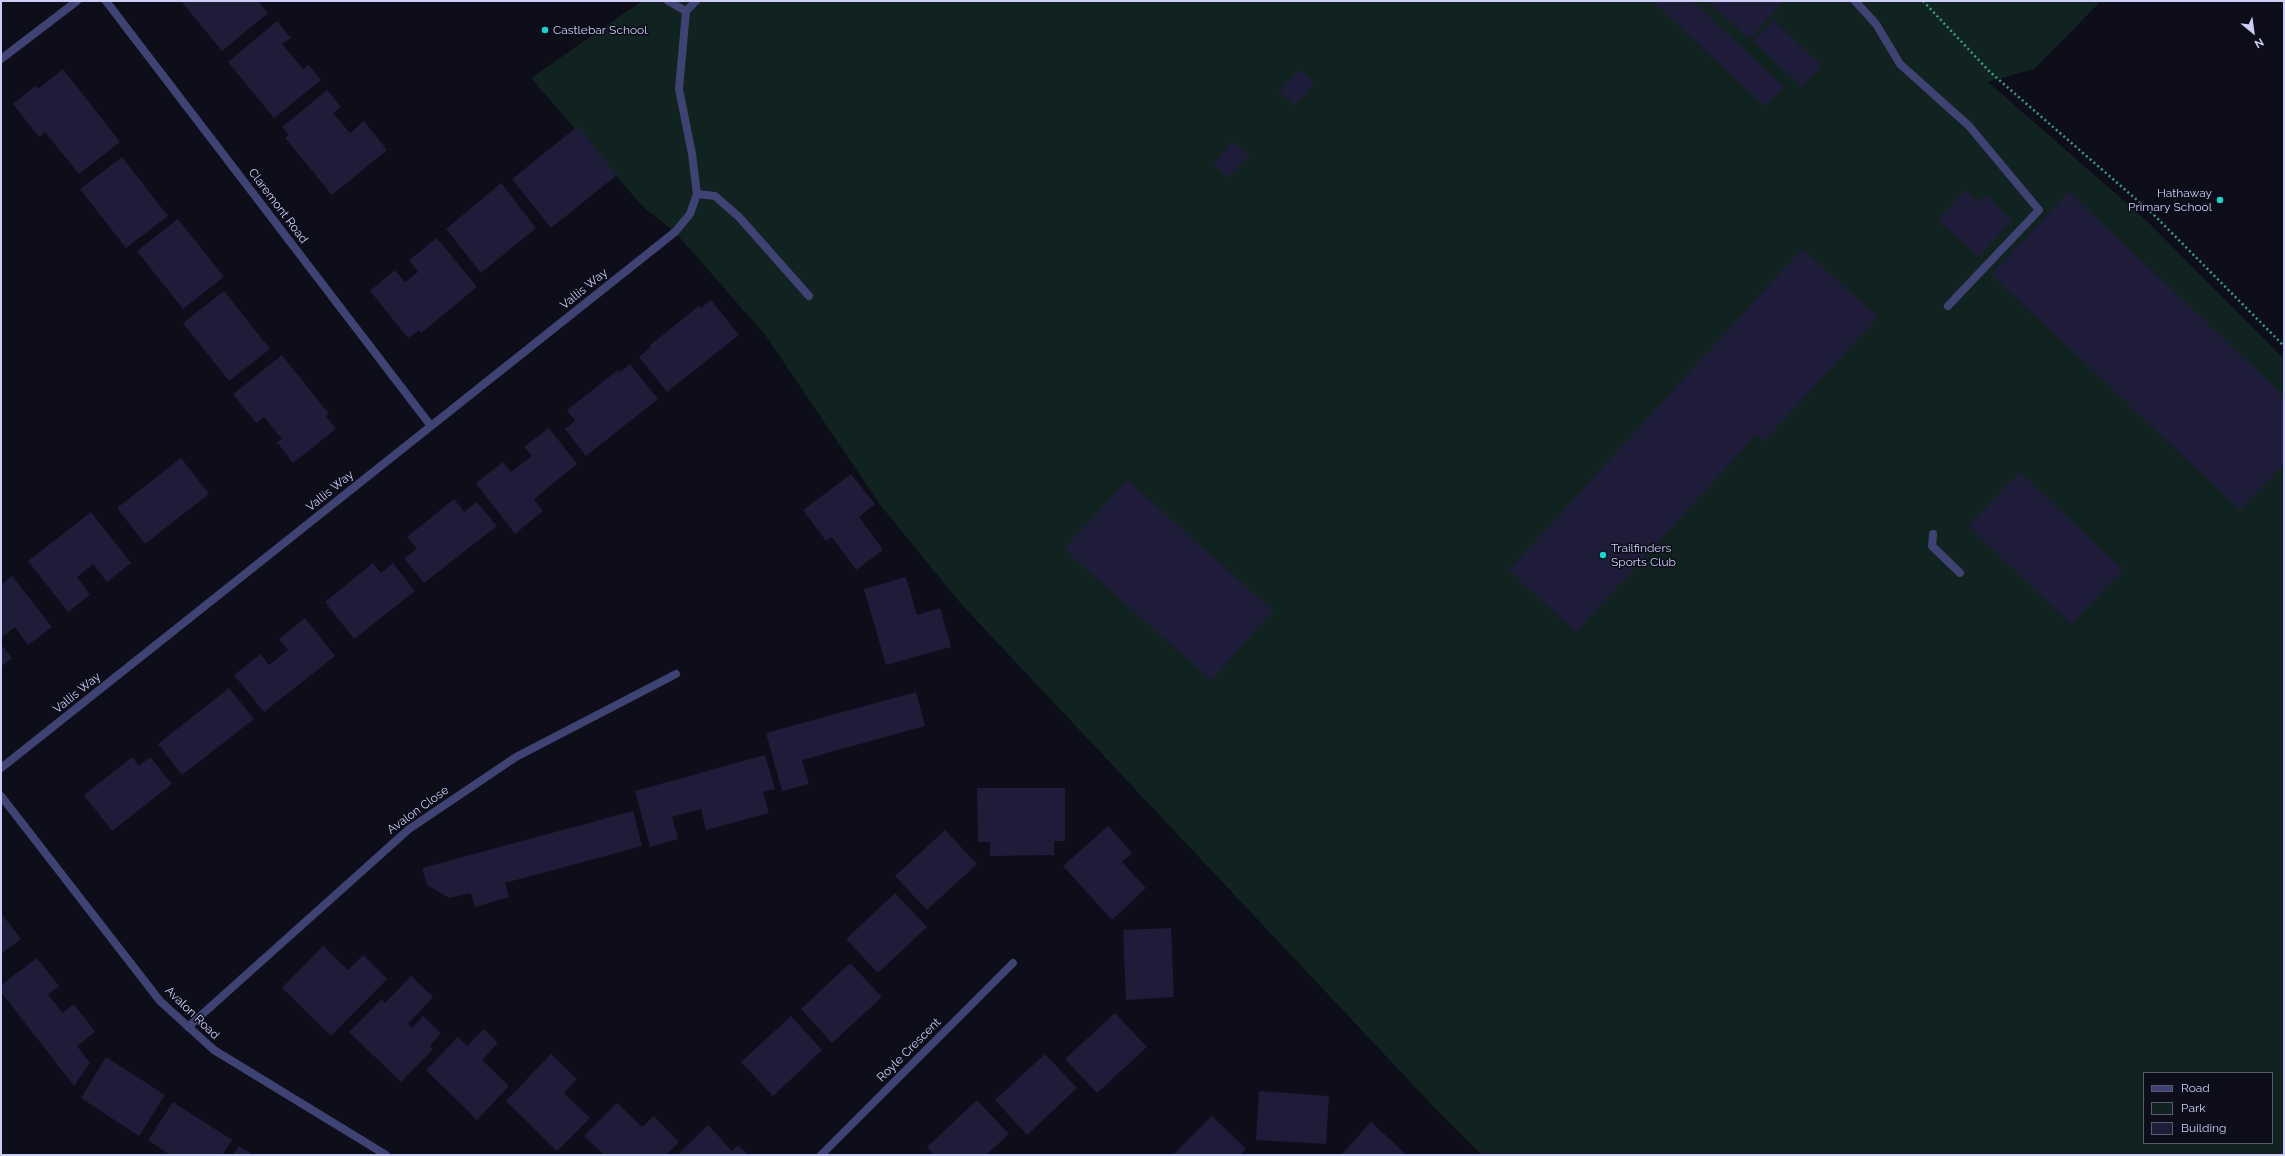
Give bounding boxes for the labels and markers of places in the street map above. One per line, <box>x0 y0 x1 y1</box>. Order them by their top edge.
place label: Castlebar School <box>553 23 648 37</box>
marker: Castlebar School <box>540 25 550 35</box>
place label: Hathaway Primary School <box>2128 186 2212 214</box>
marker: Hathaway Primary School <box>2215 195 2225 205</box>
place label: Trailfinders Sports Club <box>1611 541 1676 569</box>
marker: Trailfinders Sports Club <box>1598 550 1608 560</box>

